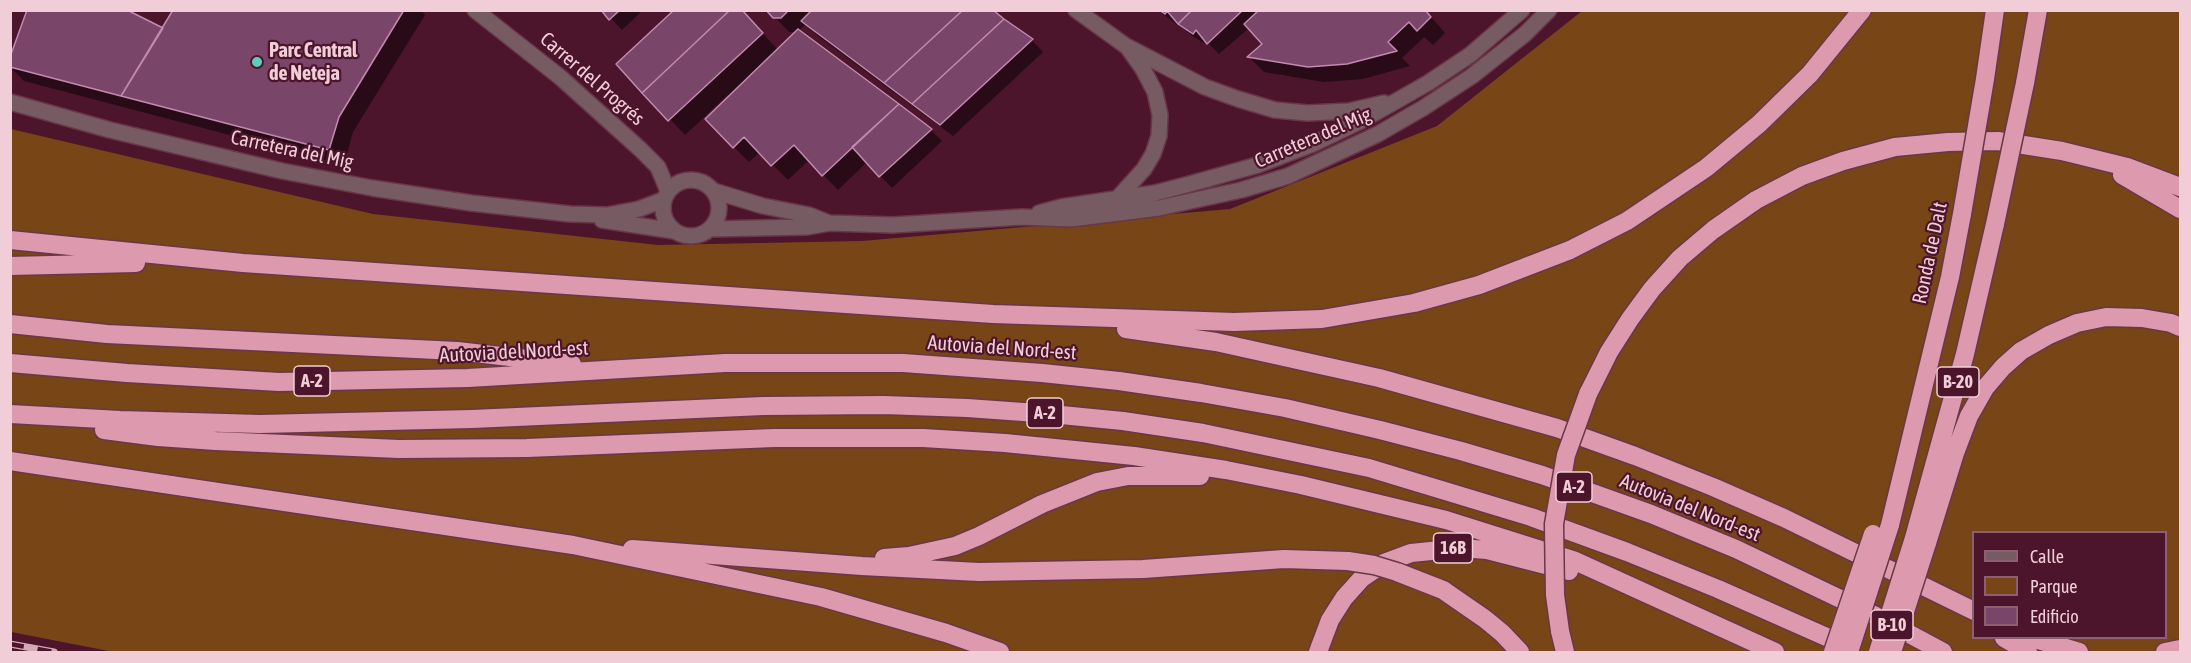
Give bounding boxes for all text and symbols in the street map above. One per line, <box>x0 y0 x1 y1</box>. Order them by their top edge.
street label: Carrer del Progrés <box>535 27 649 131</box>
place label: Parc Central de Neteja <box>269 39 357 86</box>
marker: Parc Central de Neteja <box>250 55 264 69</box>
street label: Carretera del Mig <box>1251 103 1375 173</box>
street label: Carretera del Mig <box>229 125 355 175</box>
street label: Ronda de Dalt <box>1908 200 1952 306</box>
street label: Autovia del Nord-est <box>927 331 1077 365</box>
street label: Autovia del Nord-est <box>439 336 589 368</box>
road number: A-2 <box>294 366 330 396</box>
road number: B-20 <box>1937 367 1979 397</box>
road number: A-2 <box>1027 398 1063 428</box>
street label: Autovia del Nord-est <box>1616 469 1764 547</box>
road number: A-2 <box>1556 472 1592 502</box>
legend <box>1972 531 2167 639</box>
road number: 16B <box>1434 533 1472 563</box>
text: Calle <box>2030 546 2064 567</box>
text: Parque <box>2030 576 2078 597</box>
text: Edificio <box>2030 606 2079 627</box>
road number: B-10 <box>1871 610 1913 640</box>

